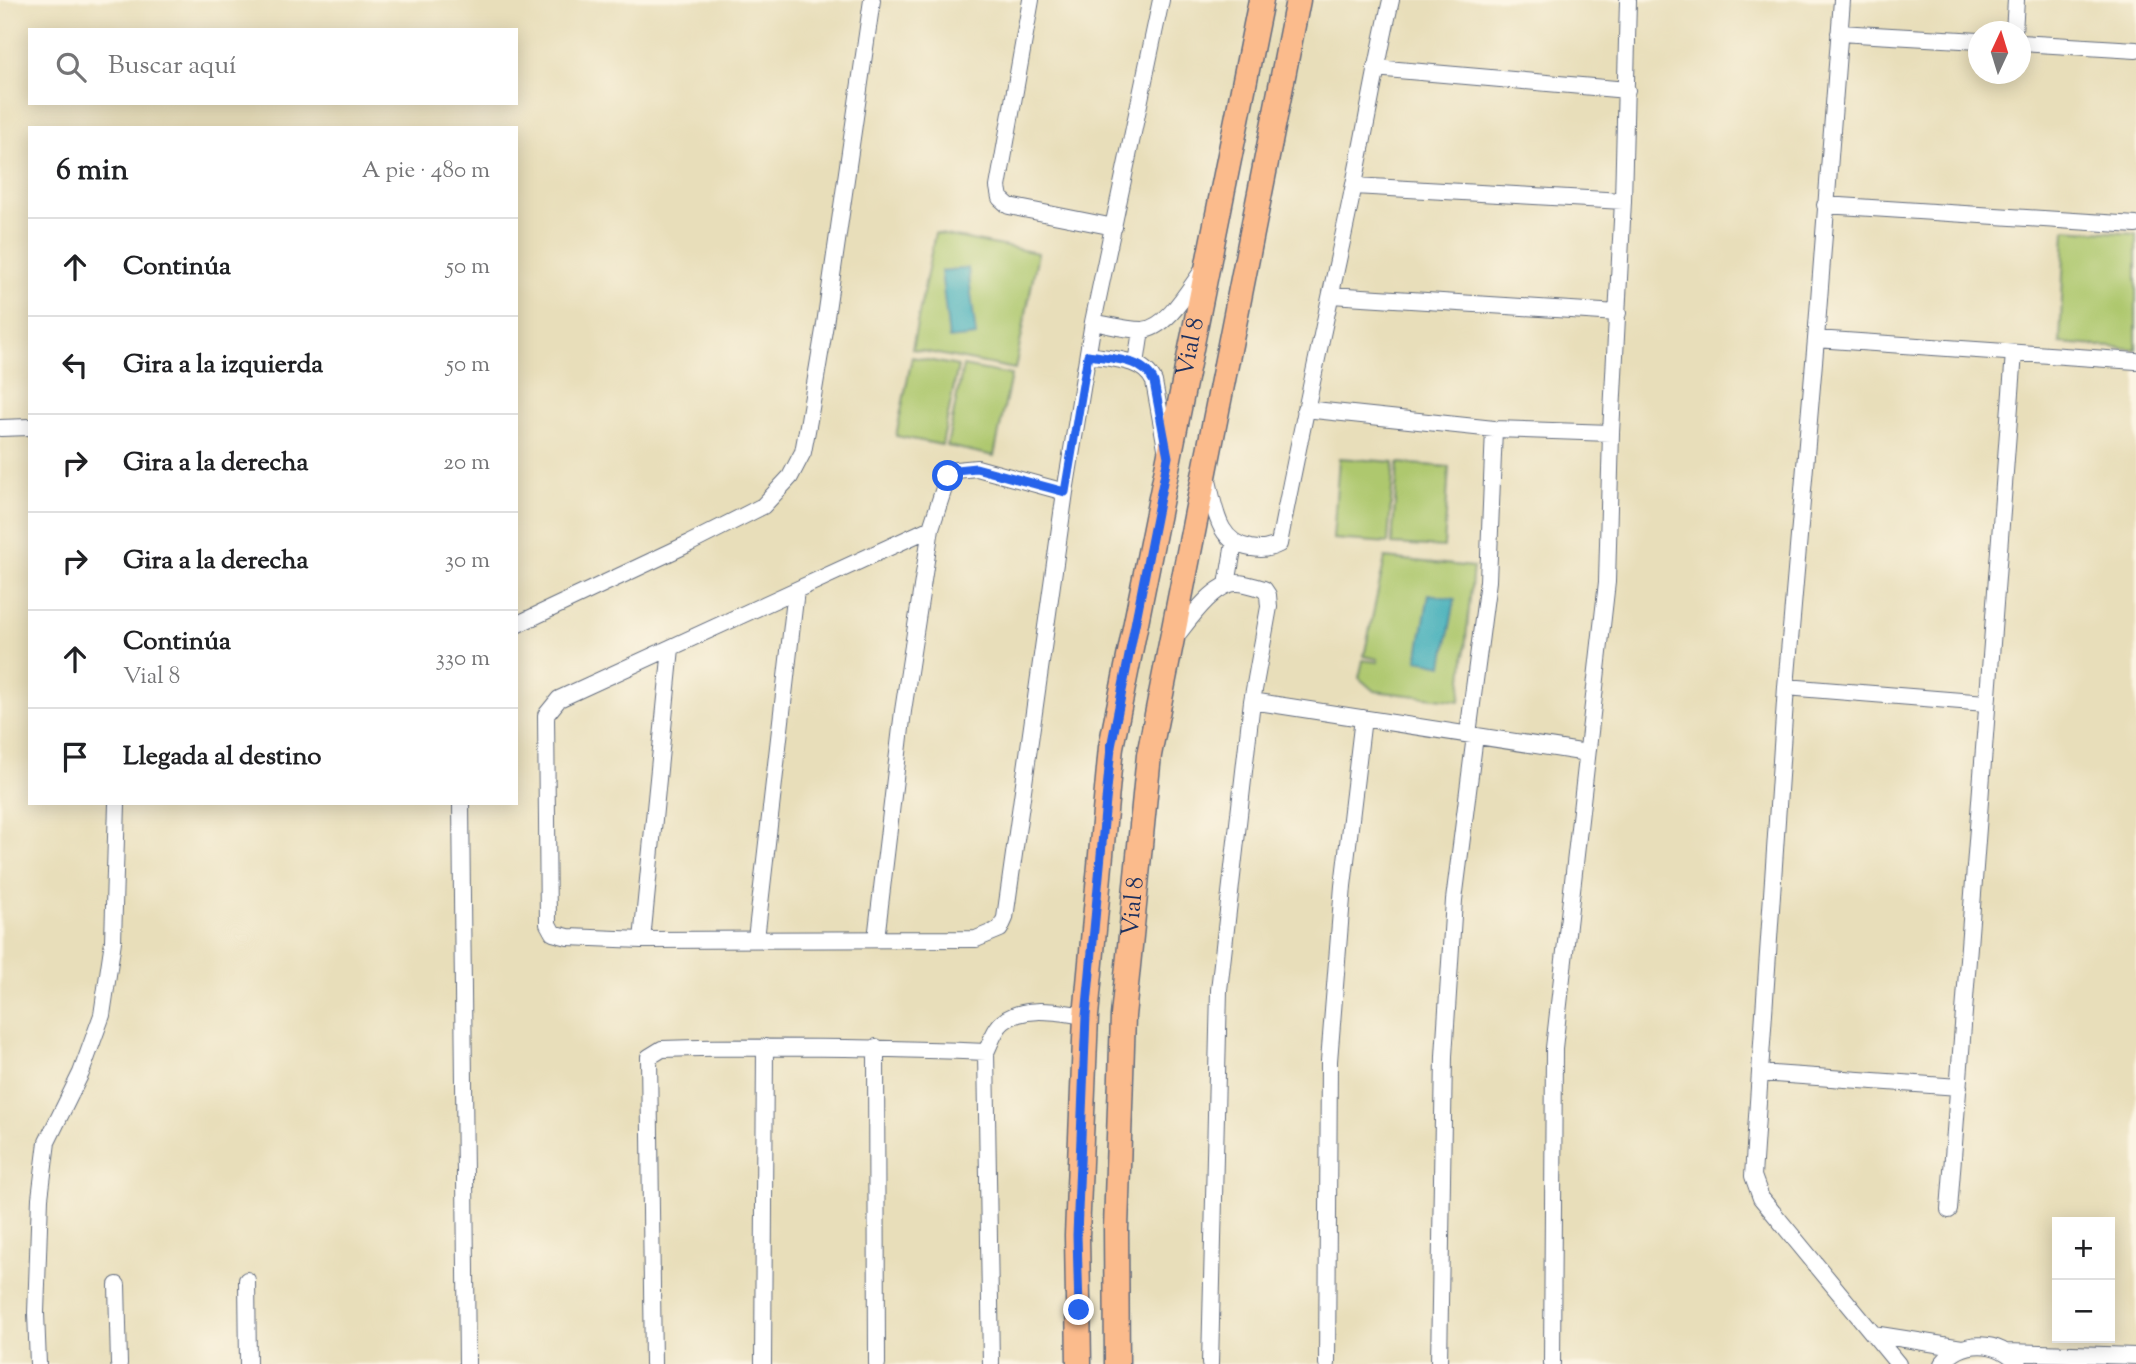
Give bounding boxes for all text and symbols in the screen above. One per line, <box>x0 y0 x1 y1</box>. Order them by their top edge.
north arrow <box>1968 21 2031 84</box>
search box <box>28 28 518 105</box>
icon: search <box>52 48 90 86</box>
text: Buscar aquí <box>108 48 237 85</box>
text: 6 min <box>56 150 128 193</box>
text: A pie · 480 m <box>362 155 490 188</box>
icon: ahead <box>56 248 94 286</box>
text: Continúa <box>123 249 231 286</box>
text: 50 m <box>446 251 490 284</box>
street label: Vial 8 <box>1169 315 1214 380</box>
icon: left <box>56 346 94 384</box>
text: Gira a la izquierda <box>123 347 323 384</box>
text: 50 m <box>446 349 490 382</box>
icon: right <box>56 444 94 482</box>
text: Gira a la derecha <box>123 445 308 482</box>
text: 20 m <box>443 447 490 480</box>
route start <box>932 460 963 491</box>
icon: right <box>56 542 94 580</box>
text: Gira a la derecha <box>123 543 308 580</box>
text: 30 m <box>445 545 490 578</box>
text: Continúa <box>123 624 231 661</box>
icon: ahead <box>56 640 94 678</box>
text: 330 m <box>436 643 490 676</box>
text: Vial 8 <box>123 661 180 694</box>
icon: arrive <box>56 738 94 776</box>
text: Llegada al destino <box>123 739 321 776</box>
street label: Vial 8 <box>1114 875 1154 938</box>
map controls <box>2052 1217 2115 1343</box>
button: + <box>2052 1217 2115 1280</box>
button: − <box>2052 1280 2115 1343</box>
route end <box>1063 1294 1094 1325</box>

